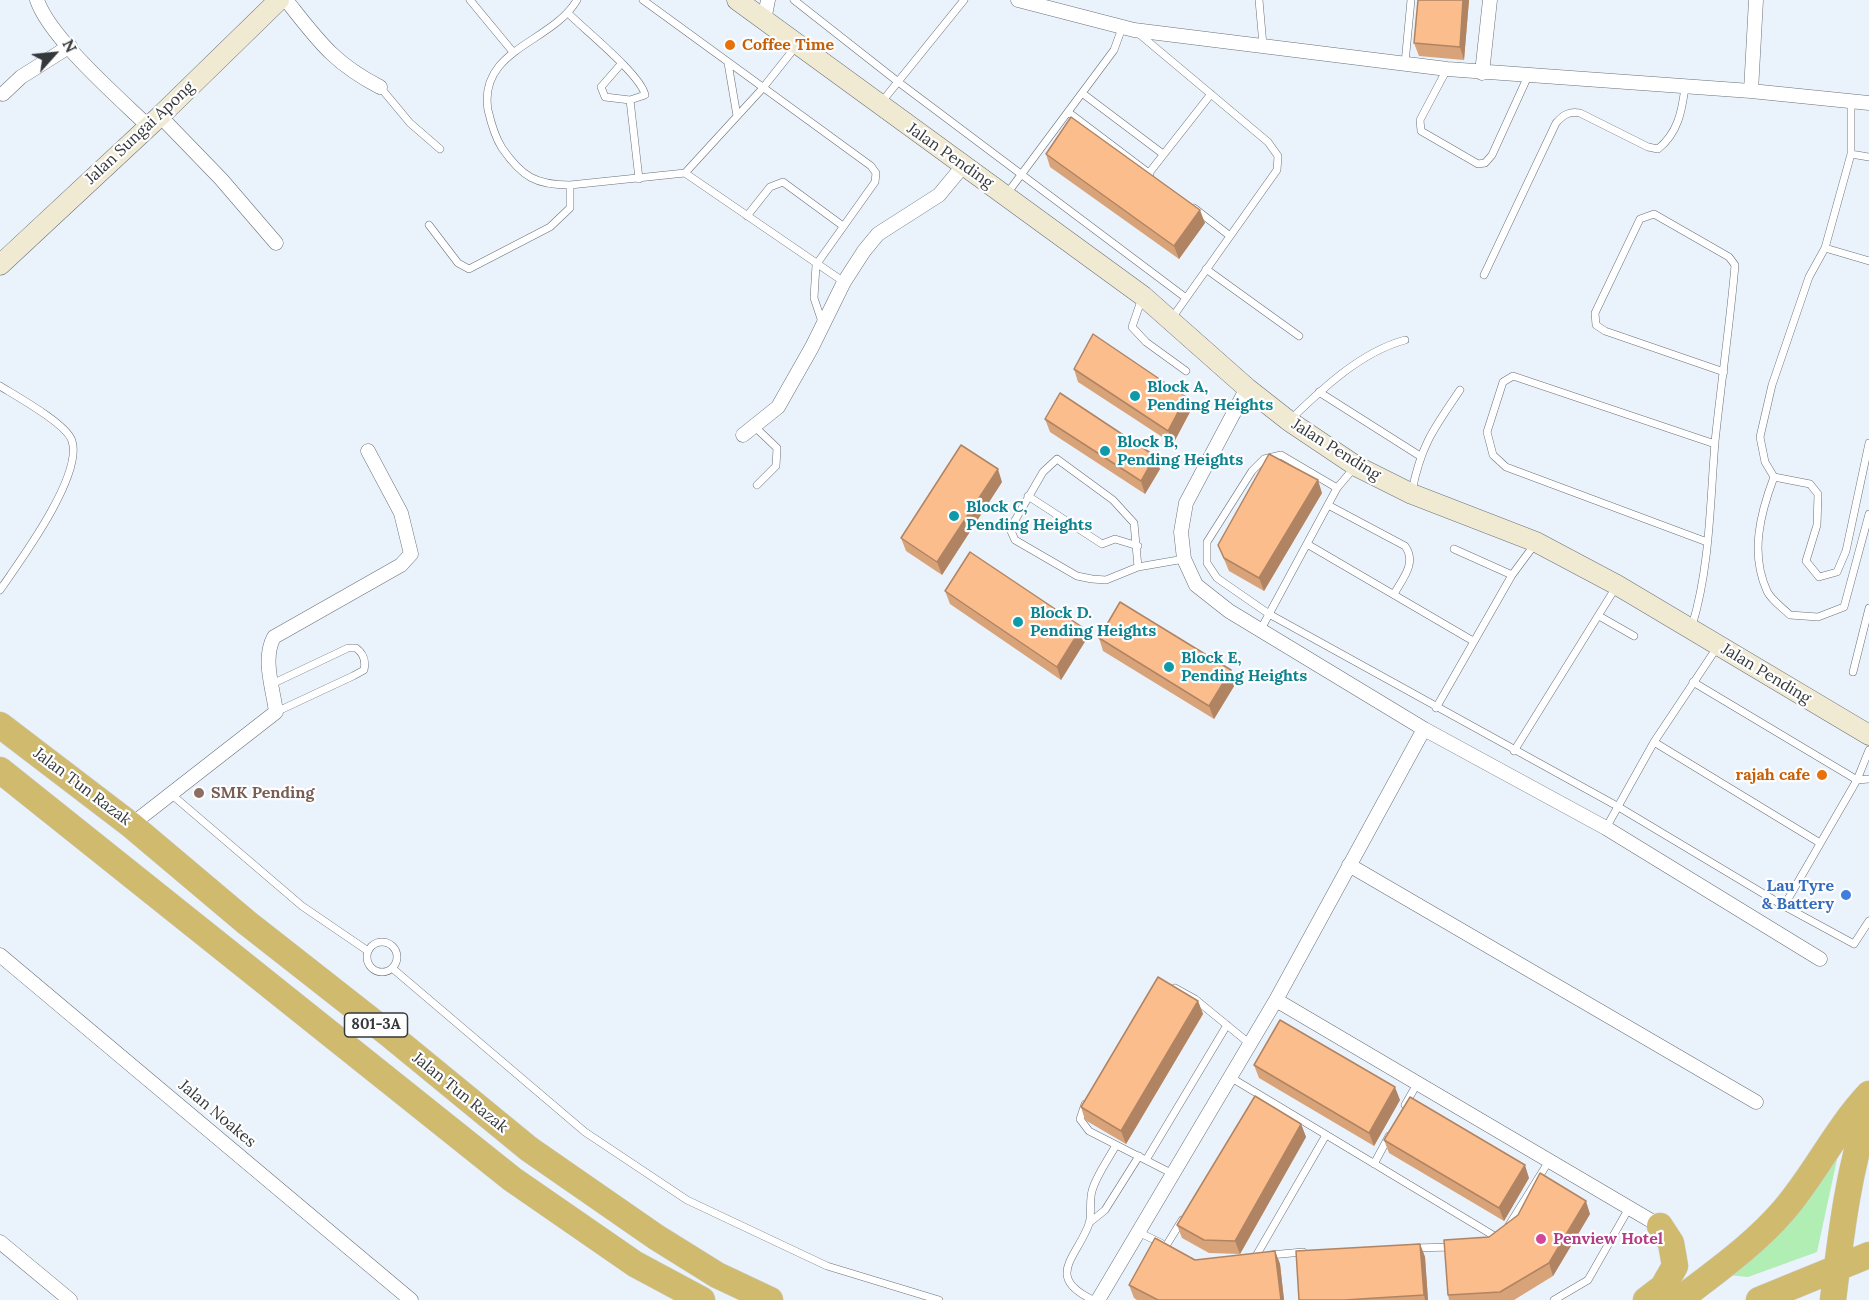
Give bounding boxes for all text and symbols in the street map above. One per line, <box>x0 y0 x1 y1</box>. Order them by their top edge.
north arrow <box>24 24 84 84</box>
place label: Coffee Time <box>742 35 834 55</box>
text: N <box>58 36 82 56</box>
marker: Coffee Time <box>723 38 737 52</box>
street label: Jalan Sungai Apong <box>82 78 198 188</box>
street label: Jalan Pending <box>903 119 997 193</box>
place label: Block A, Pending Heights <box>1147 377 1273 415</box>
marker: Block A, Pending Heights <box>1128 389 1142 403</box>
street label: Jalan Pending <box>1288 415 1384 485</box>
place label: Block B, Pending Heights <box>1117 432 1243 470</box>
marker: Block B, Pending Heights <box>1098 444 1112 458</box>
place label: Block C, Pending Heights <box>966 497 1092 535</box>
marker: Block C, Pending Heights <box>947 509 961 523</box>
place label: Block D. Pending Heights <box>1030 603 1156 641</box>
marker: Block D. Pending Heights <box>1011 615 1025 629</box>
street label: Jalan Pending <box>1718 640 1814 708</box>
place label: Block E, Pending Heights <box>1181 648 1307 686</box>
marker: Block E, Pending Heights <box>1162 660 1176 674</box>
street label: Jalan Tun Razak <box>29 744 135 830</box>
place label: rajah cafe <box>1736 765 1810 785</box>
marker: rajah cafe <box>1815 768 1829 782</box>
place label: SMK Pending <box>211 783 314 803</box>
marker: SMK Pending <box>192 786 206 800</box>
place label: Lau Tyre & Battery <box>1762 876 1834 914</box>
marker: Lau Tyre & Battery <box>1839 888 1853 902</box>
road number: 801-3A <box>344 1013 407 1037</box>
street label: Jalan Tun Razak <box>408 1049 512 1137</box>
street label: Jalan Noakes <box>175 1076 259 1152</box>
place label: Penview Hotel <box>1553 1229 1663 1249</box>
marker: Penview Hotel <box>1534 1232 1548 1246</box>

